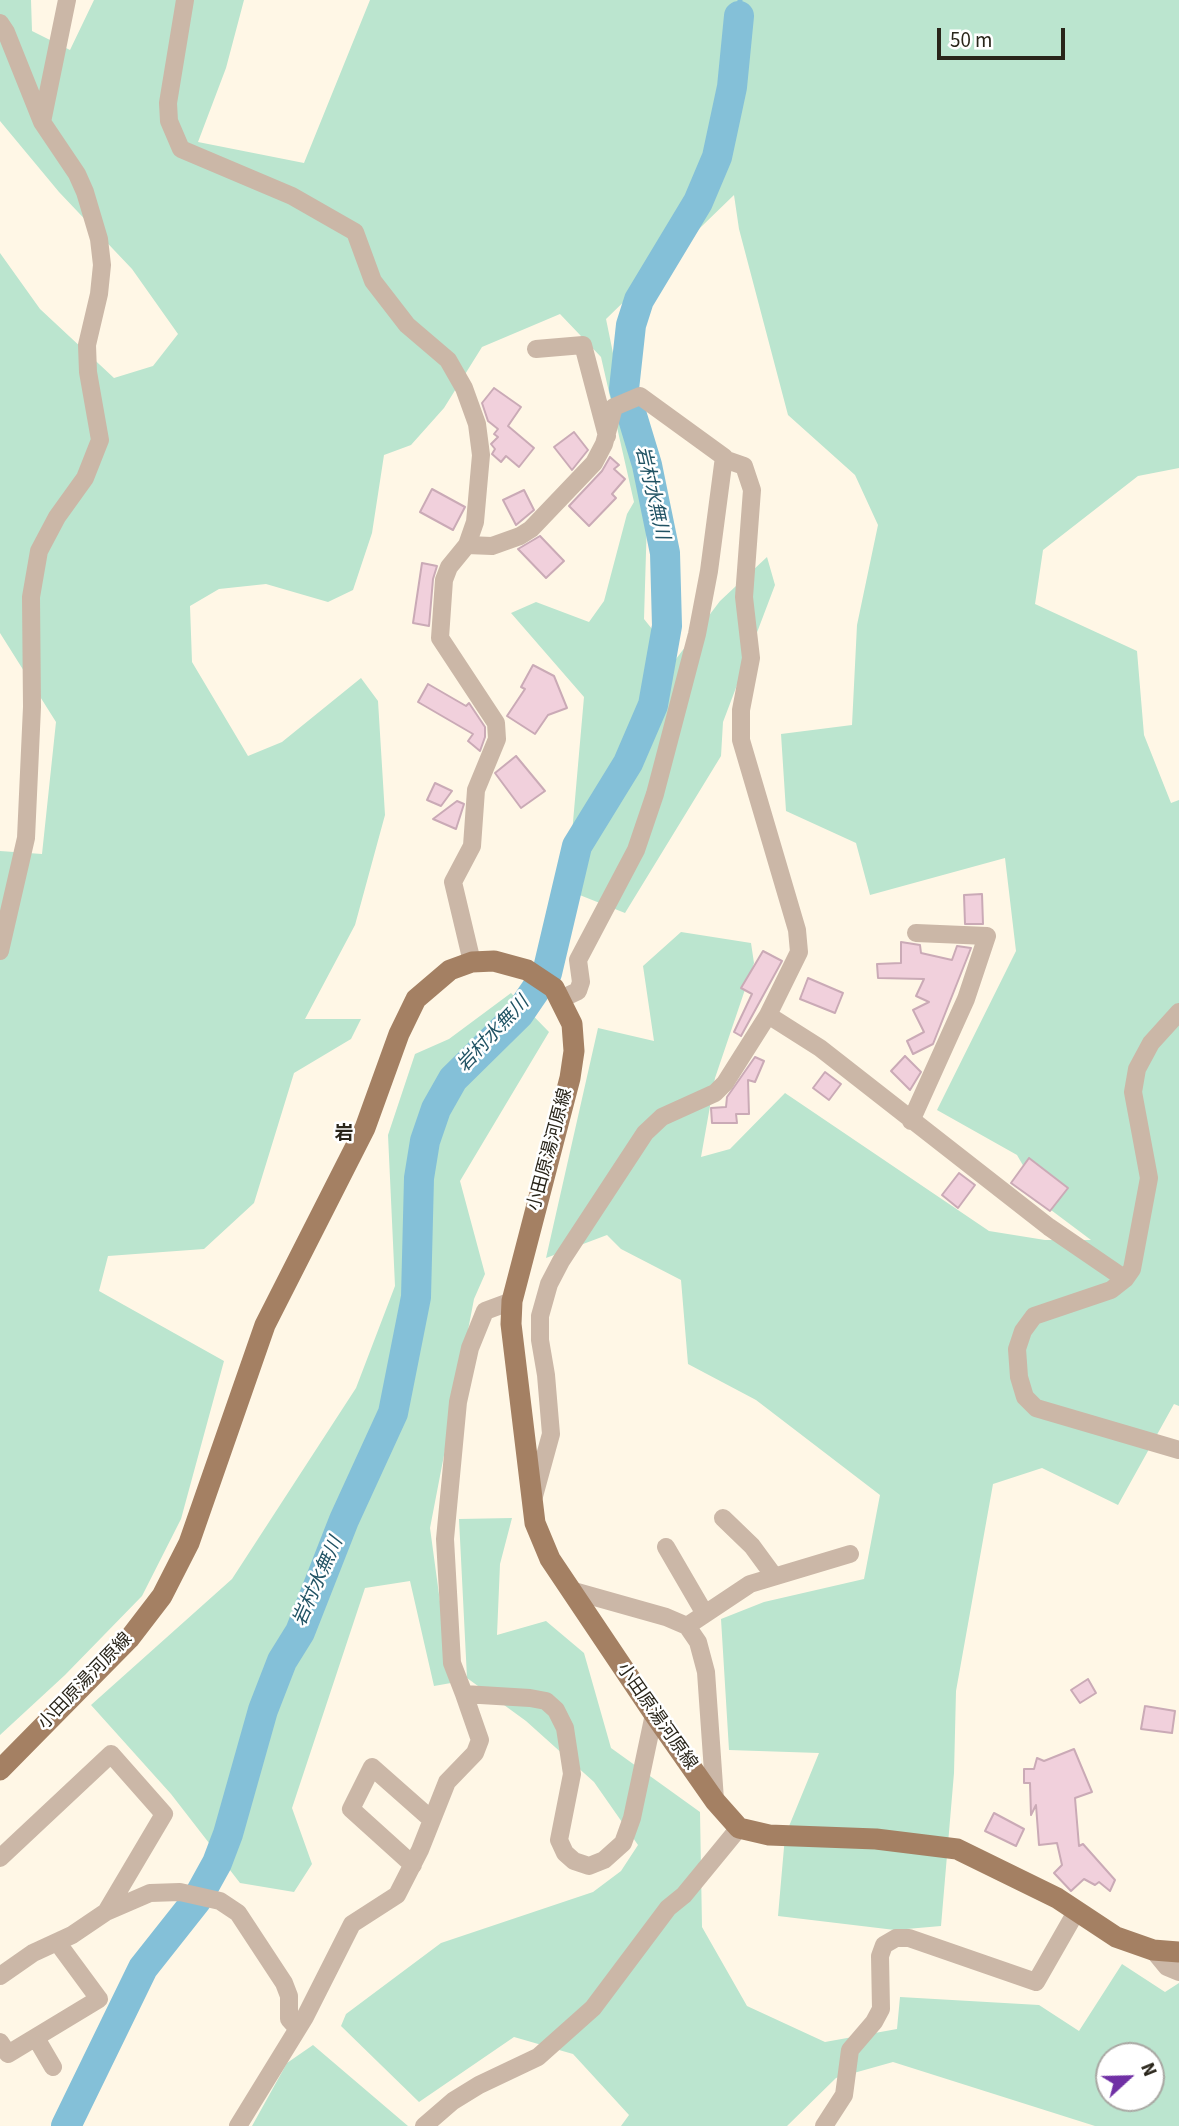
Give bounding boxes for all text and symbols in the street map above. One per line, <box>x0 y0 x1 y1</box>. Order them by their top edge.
scale bar <box>941 14 1069 58</box>
text: 50 m <box>950 25 992 55</box>
water label: 岩村水無川 <box>629 444 673 542</box>
water label: 岩村水無川 <box>453 992 535 1078</box>
street label: 小田原湯河原線 <box>524 1086 578 1214</box>
district label: 岩 <box>335 1124 353 1146</box>
water label: 岩村水無川 <box>289 1534 349 1630</box>
street label: 小田原湯河原線 <box>34 1629 138 1735</box>
street label: 小田原湯河原線 <box>611 1659 701 1775</box>
north arrow <box>1095 2042 1165 2112</box>
text: N <box>1133 2059 1163 2081</box>

